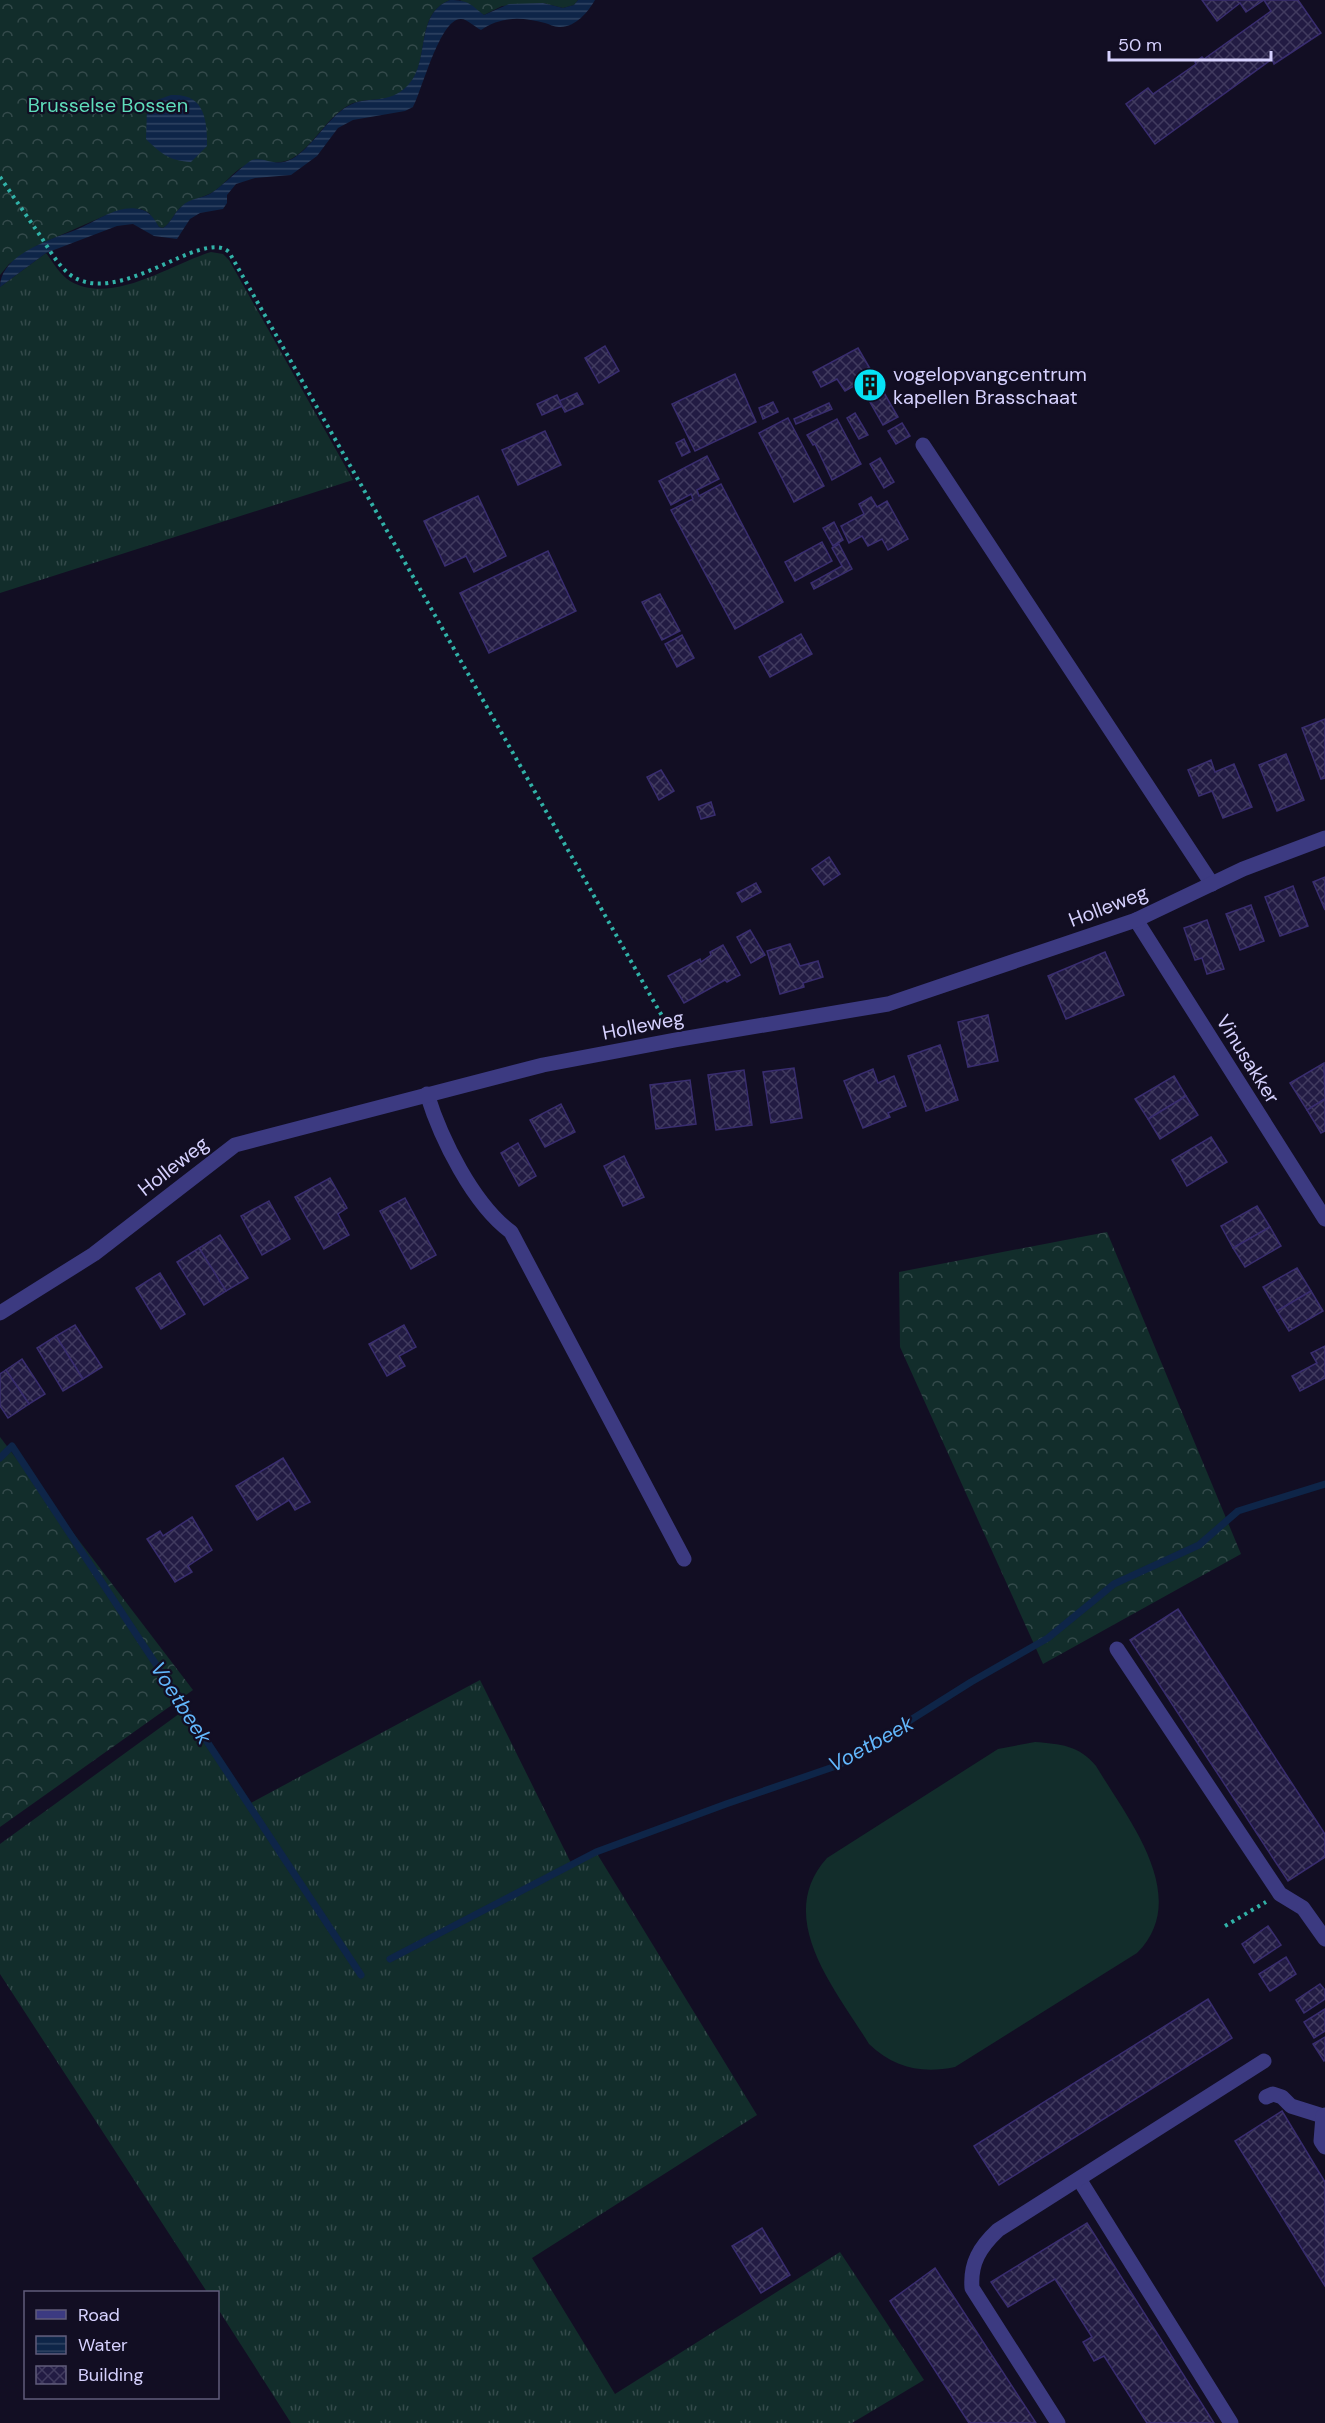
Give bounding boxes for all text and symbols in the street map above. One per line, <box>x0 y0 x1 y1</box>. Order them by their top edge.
scale bar <box>1109 24 1271 62</box>
text: 50 m <box>1118 33 1162 57</box>
park label: Brusselse Bossen <box>28 92 188 118</box>
place label: vogelopvangcentrum kapellen Brasschaat <box>893 361 1087 410</box>
building icon: vogelopvangcentrum kapellen Brasschaat <box>852 367 888 403</box>
street label: Holleweg <box>1065 879 1151 933</box>
street label: Holleweg <box>600 1004 686 1046</box>
street label: Vinusakker <box>1210 1010 1286 1108</box>
street label: Holleweg <box>132 1130 214 1202</box>
water label: Voetbeek <box>144 1656 218 1750</box>
water label: Voetbeek <box>823 1709 919 1779</box>
legend <box>24 2291 219 2399</box>
text: Road <box>78 2303 120 2327</box>
text: Water <box>78 2333 128 2357</box>
text: Building <box>78 2363 143 2387</box>

